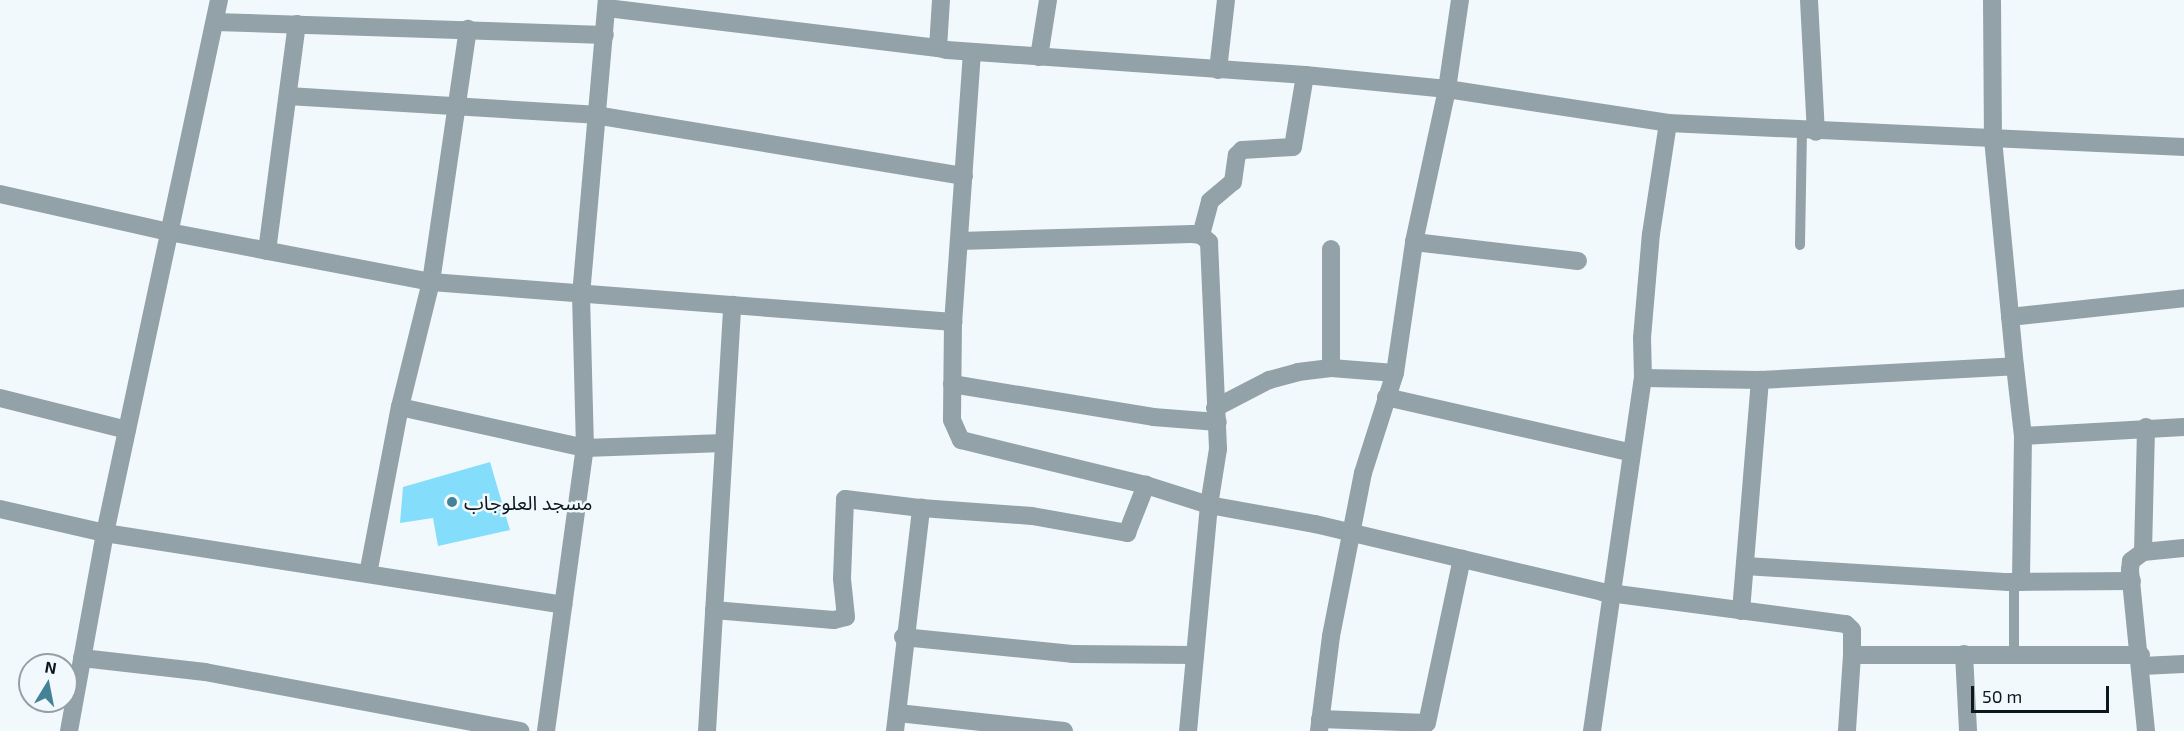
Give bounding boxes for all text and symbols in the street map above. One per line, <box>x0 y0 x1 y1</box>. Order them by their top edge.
place label: مسجد العلوجاب <box>464 490 593 514</box>
marker: مسجد العلوجاب <box>445 495 459 509</box>
north arrow <box>18 653 78 713</box>
text: N <box>44 656 58 677</box>
scale bar <box>1974 674 2112 712</box>
text: 50 m <box>1982 685 2022 707</box>

